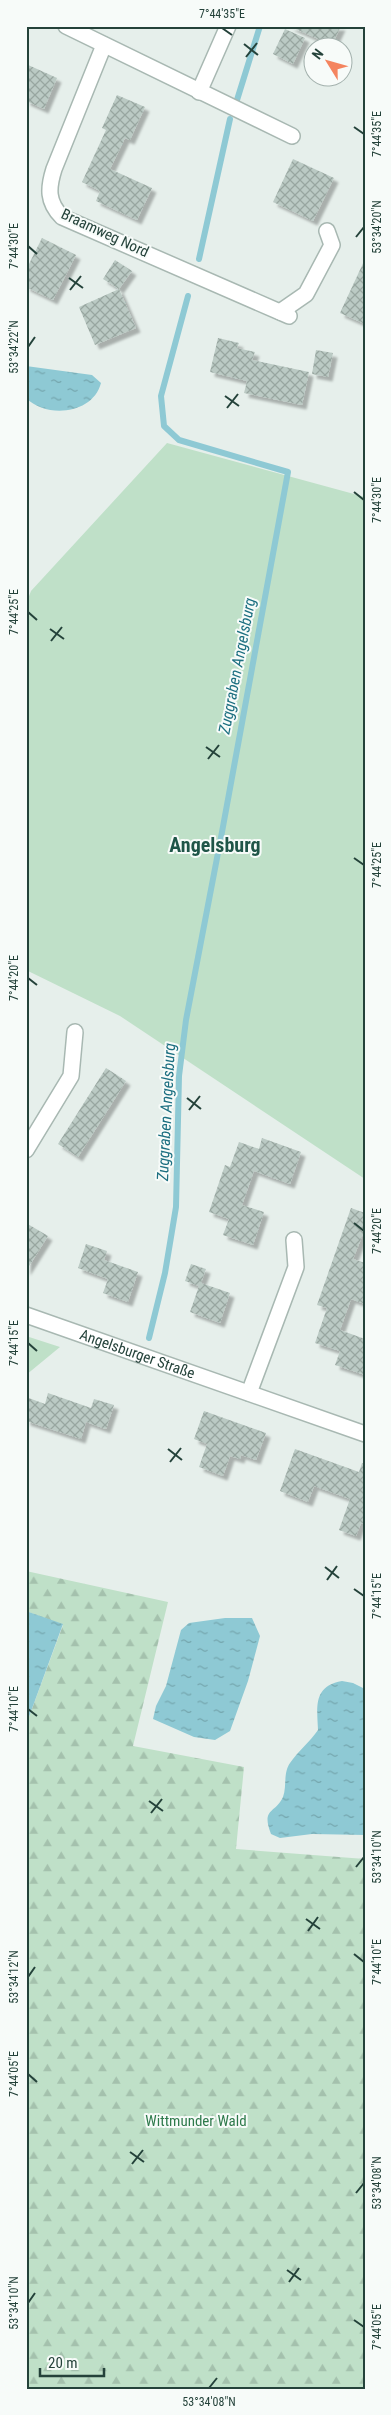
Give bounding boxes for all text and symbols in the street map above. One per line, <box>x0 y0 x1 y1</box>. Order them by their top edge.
text: 7°44'35"E <box>199 7 245 21</box>
north arrow <box>304 38 354 88</box>
text: N <box>309 46 327 62</box>
text: 7°44'35"E <box>370 111 384 157</box>
text: 53°34'20"N <box>370 200 384 254</box>
street label: Braamweg Nord <box>58 205 152 261</box>
text: 7°44'30"E <box>7 223 21 269</box>
text: 53°34'22"N <box>7 320 21 374</box>
text: 7°44'30"E <box>370 477 384 523</box>
text: 7°44'25"E <box>7 589 21 635</box>
water label: Zuggraben Angelsburg <box>214 596 260 737</box>
district label: Angelsburg <box>169 833 261 857</box>
text: 7°44'25"E <box>370 842 384 888</box>
text: 7°44'20"E <box>7 955 21 1001</box>
water label: Zuggraben Angelsburg <box>153 1042 179 1182</box>
text: 7°44'20"E <box>370 1208 384 1254</box>
text: 7°44'15"E <box>7 1320 21 1366</box>
street label: Angelsburger Straße <box>77 1326 197 1383</box>
text: 7°44'15"E <box>370 1573 384 1619</box>
text: 7°44'10"E <box>7 1686 21 1732</box>
text: 53°34'10"N <box>370 1830 384 1884</box>
text: 7°44'10"E <box>370 1939 384 1985</box>
text: 53°34'12"N <box>7 1950 21 2004</box>
text: 7°44'05"E <box>7 2051 21 2097</box>
park label: Wittmunder Wald <box>145 2112 247 2130</box>
text: 53°34'08"N <box>370 2156 384 2210</box>
text: 53°34'10"N <box>7 2276 21 2330</box>
text: 7°44'05"E <box>370 2304 384 2350</box>
scale bar <box>40 2345 104 2377</box>
text: 20 m <box>48 2354 78 2372</box>
text: 53°34'08"N <box>182 2395 236 2409</box>

